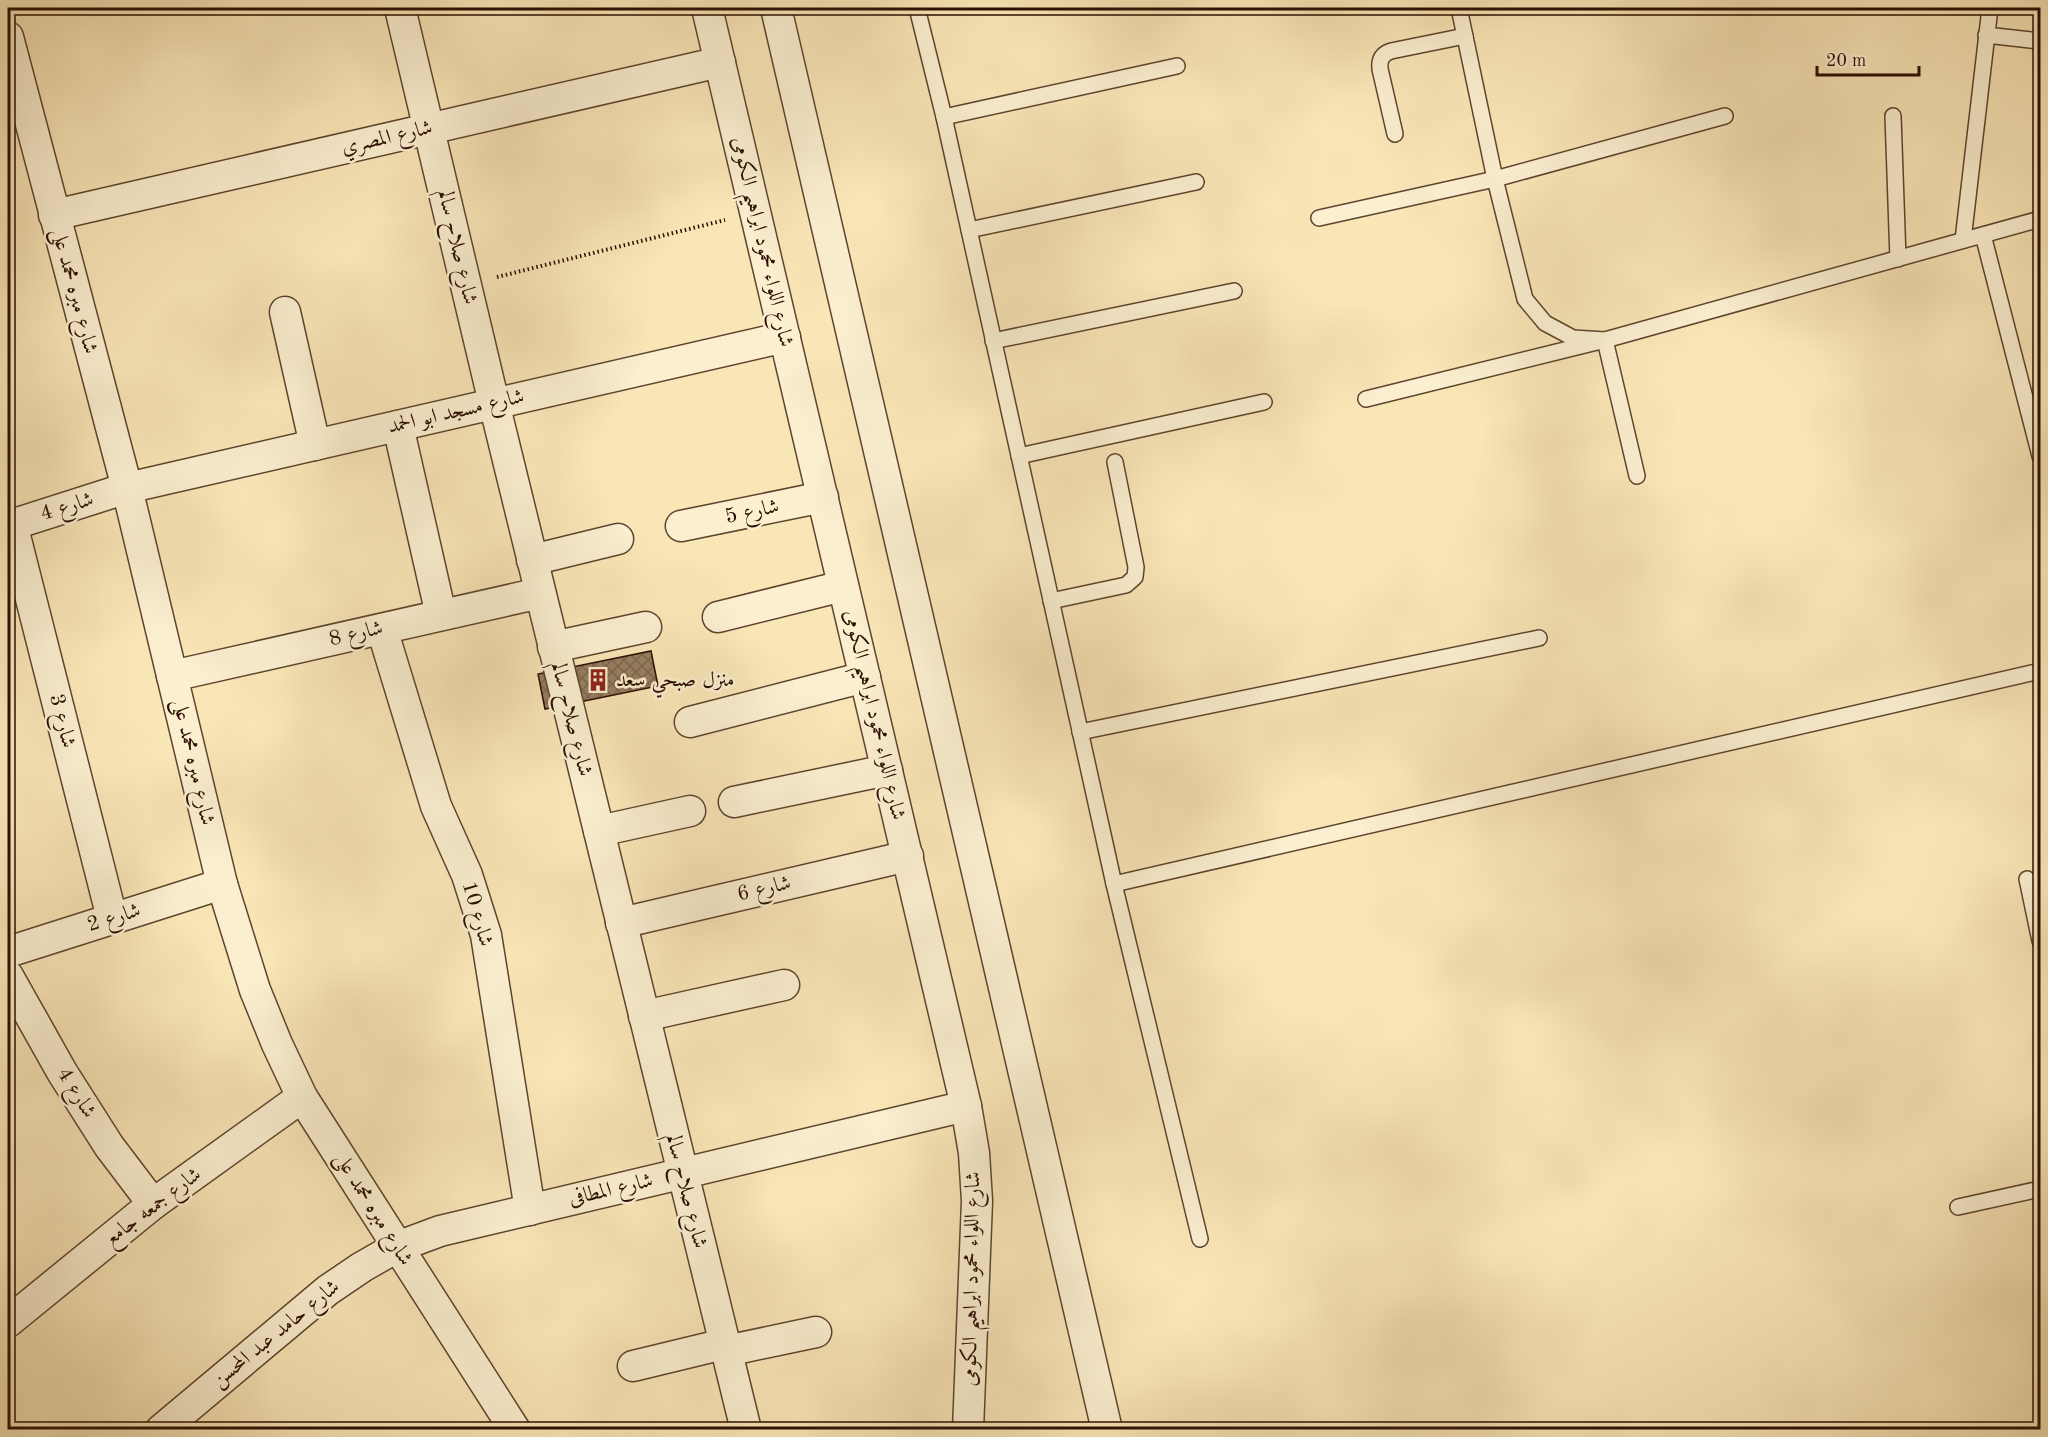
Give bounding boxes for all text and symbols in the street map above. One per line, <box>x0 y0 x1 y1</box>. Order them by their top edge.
scale bar <box>1817 39 1919 77</box>
text: 20 m <box>1826 52 1866 70</box>
street label: شارع المصري <box>339 117 436 165</box>
street label: شارع اللواء محمود ابراهيم الكومى <box>719 134 798 351</box>
street label: شارع صلاح سالم <box>427 187 481 308</box>
street label: شارع مبره محمد على <box>41 226 101 358</box>
street label: شارع مسجد ابو الحمد <box>386 386 528 444</box>
street label: شارع 4 <box>38 489 98 531</box>
street label: شارع 5 <box>723 496 782 534</box>
street label: شارع اللواء محمود ابراهيم الكومى <box>831 607 910 824</box>
street label: شارع 8 <box>327 618 386 656</box>
street label: شارع صلاح سالم <box>540 659 596 780</box>
building icon: منزل صبحي سعد <box>585 667 611 693</box>
place label: منزل صبحي سعد <box>616 670 735 699</box>
street label: شارع 3 <box>39 692 79 751</box>
street label: شارع مبره محمد على <box>162 697 218 829</box>
street label: شارع 6 <box>735 873 794 911</box>
street label: شارع 10 <box>452 879 496 951</box>
street label: شارع 2 <box>85 900 145 942</box>
street label: شارع 4 <box>48 1064 99 1125</box>
street label: شارع صلاح سالم <box>655 1131 711 1252</box>
street label: شارع مبره محمد على <box>325 1149 416 1272</box>
street label: شارع جمعه جامع <box>101 1164 210 1256</box>
street label: شارع المطافى <box>567 1169 656 1216</box>
street label: شارع اللواء محمود ابراهيم الكومى <box>958 1171 993 1387</box>
street label: شارع حامد عبد المحسن <box>208 1276 348 1396</box>

